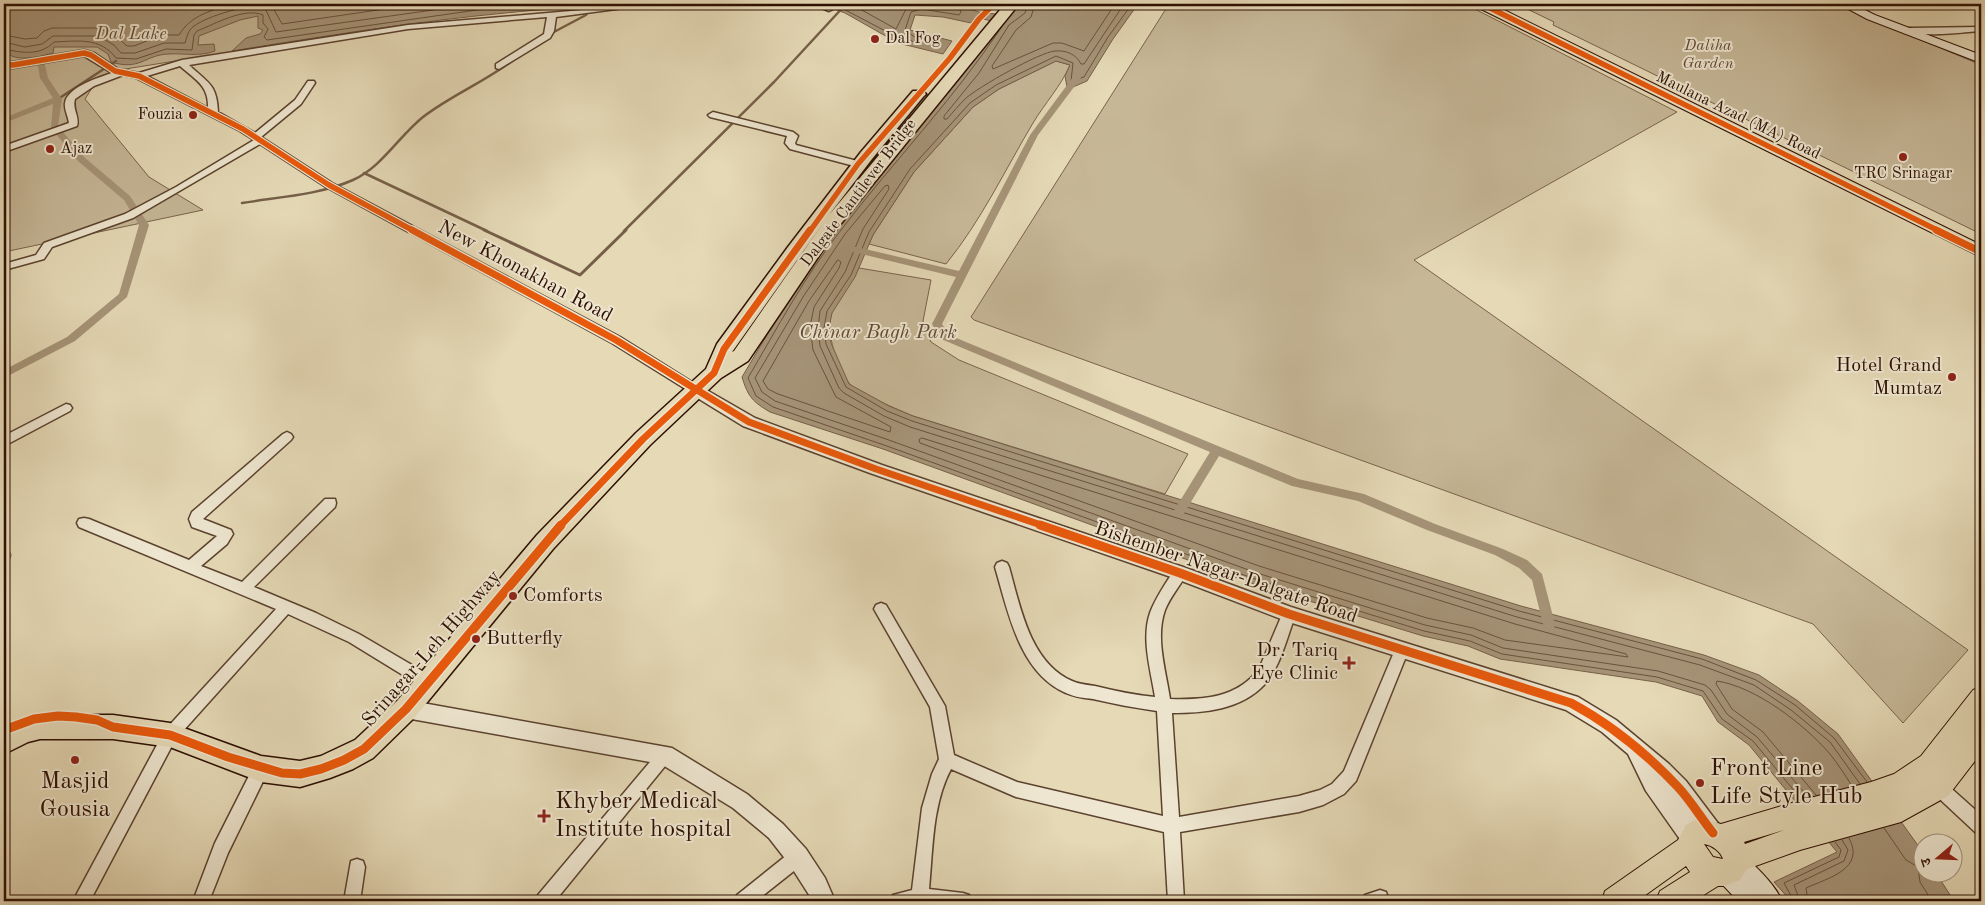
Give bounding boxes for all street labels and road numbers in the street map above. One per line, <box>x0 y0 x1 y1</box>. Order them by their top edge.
street label: Maulana Azad (MA) Road <box>1653 68 1823 163</box>
street label: Dalgate Cantilever Bridge <box>798 116 920 270</box>
street label: New Khonakhan Road <box>434 218 616 326</box>
street label: Bishember Nagar-Dalgate Road <box>1092 519 1360 627</box>
street label: Srinagar-Leh Highway <box>359 567 505 731</box>

